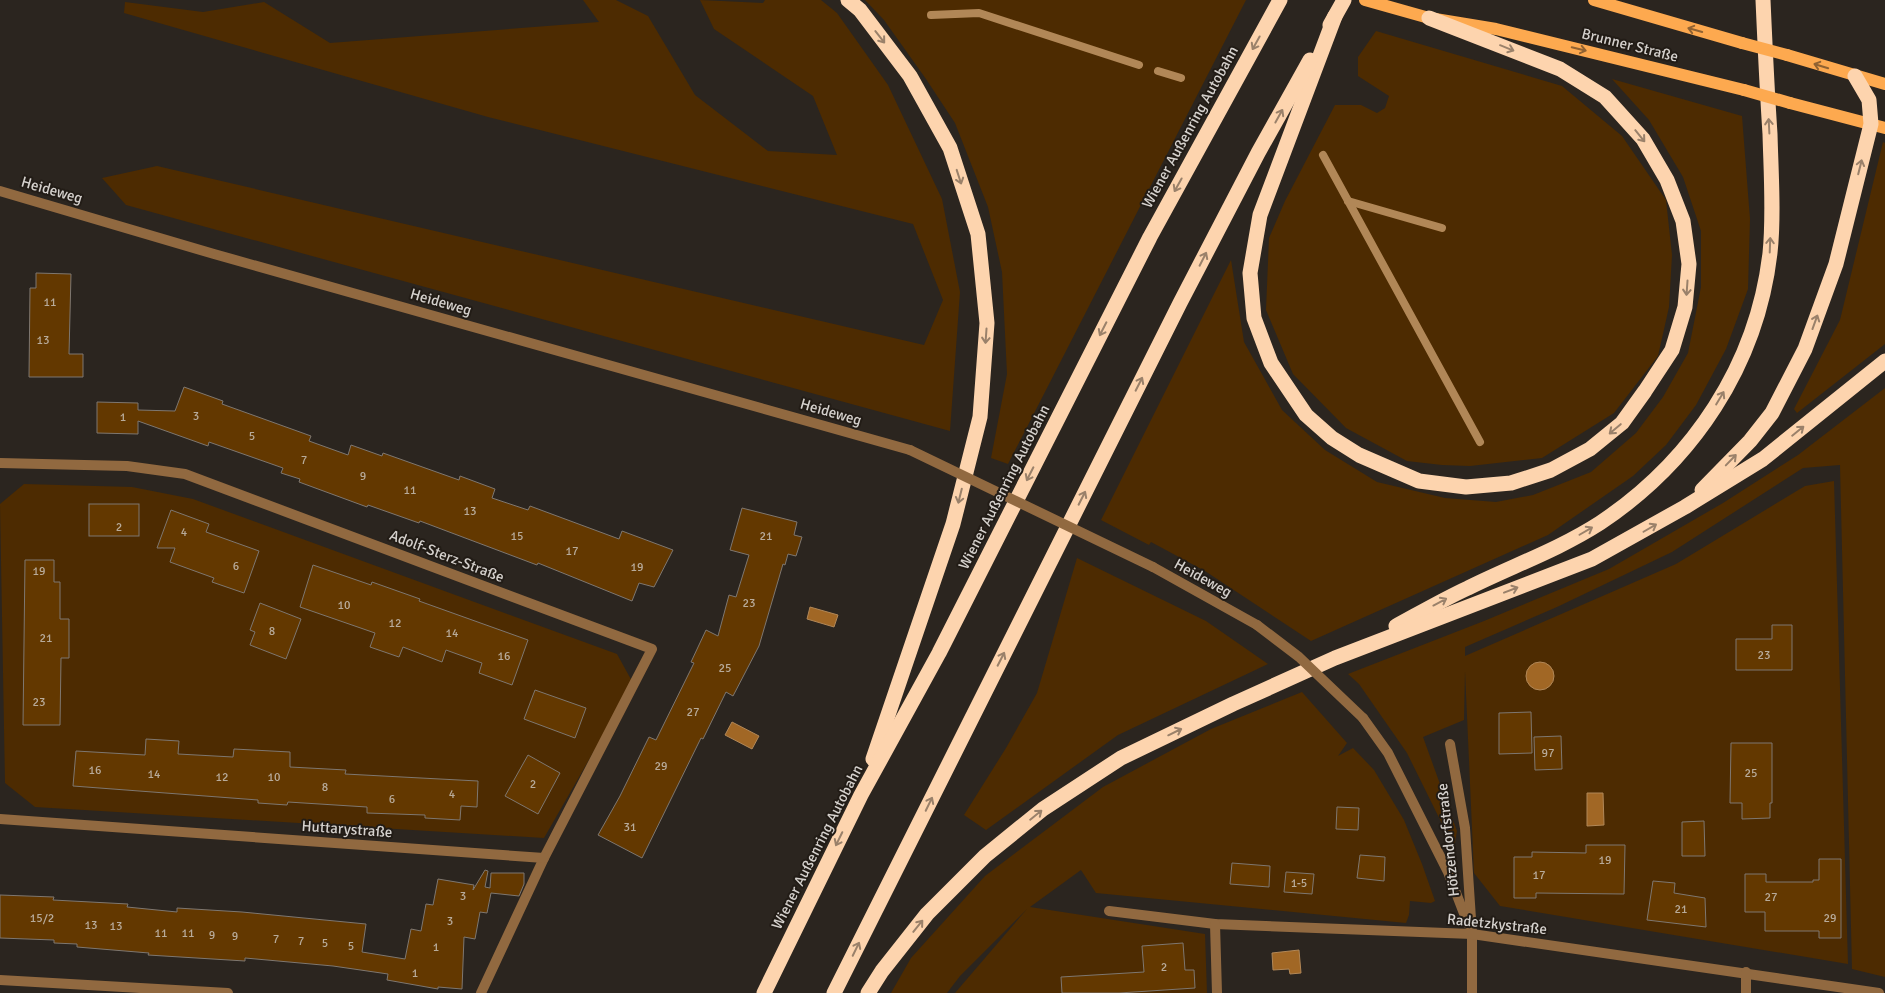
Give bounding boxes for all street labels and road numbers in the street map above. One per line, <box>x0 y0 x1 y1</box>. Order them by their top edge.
street label: Brunner Straße <box>1580 24 1680 66</box>
street label: Wiener Außenring Autobahn <box>1138 43 1242 211</box>
street label: Heideweg <box>19 173 85 207</box>
street label: Heideweg <box>408 285 474 319</box>
street label: Heideweg <box>798 395 864 429</box>
street label: Wiener Außenring Autobahn <box>955 402 1053 572</box>
street label: Adolf-Sterz-Straße <box>387 526 507 586</box>
street label: Heideweg <box>1171 555 1235 601</box>
street label: Wiener Außenring Autobahn <box>768 762 866 932</box>
street label: Hötzendorfstraße <box>1433 782 1463 898</box>
street label: Huttarystraße <box>301 817 393 841</box>
street label: Radetzkystraße <box>1446 910 1548 938</box>

